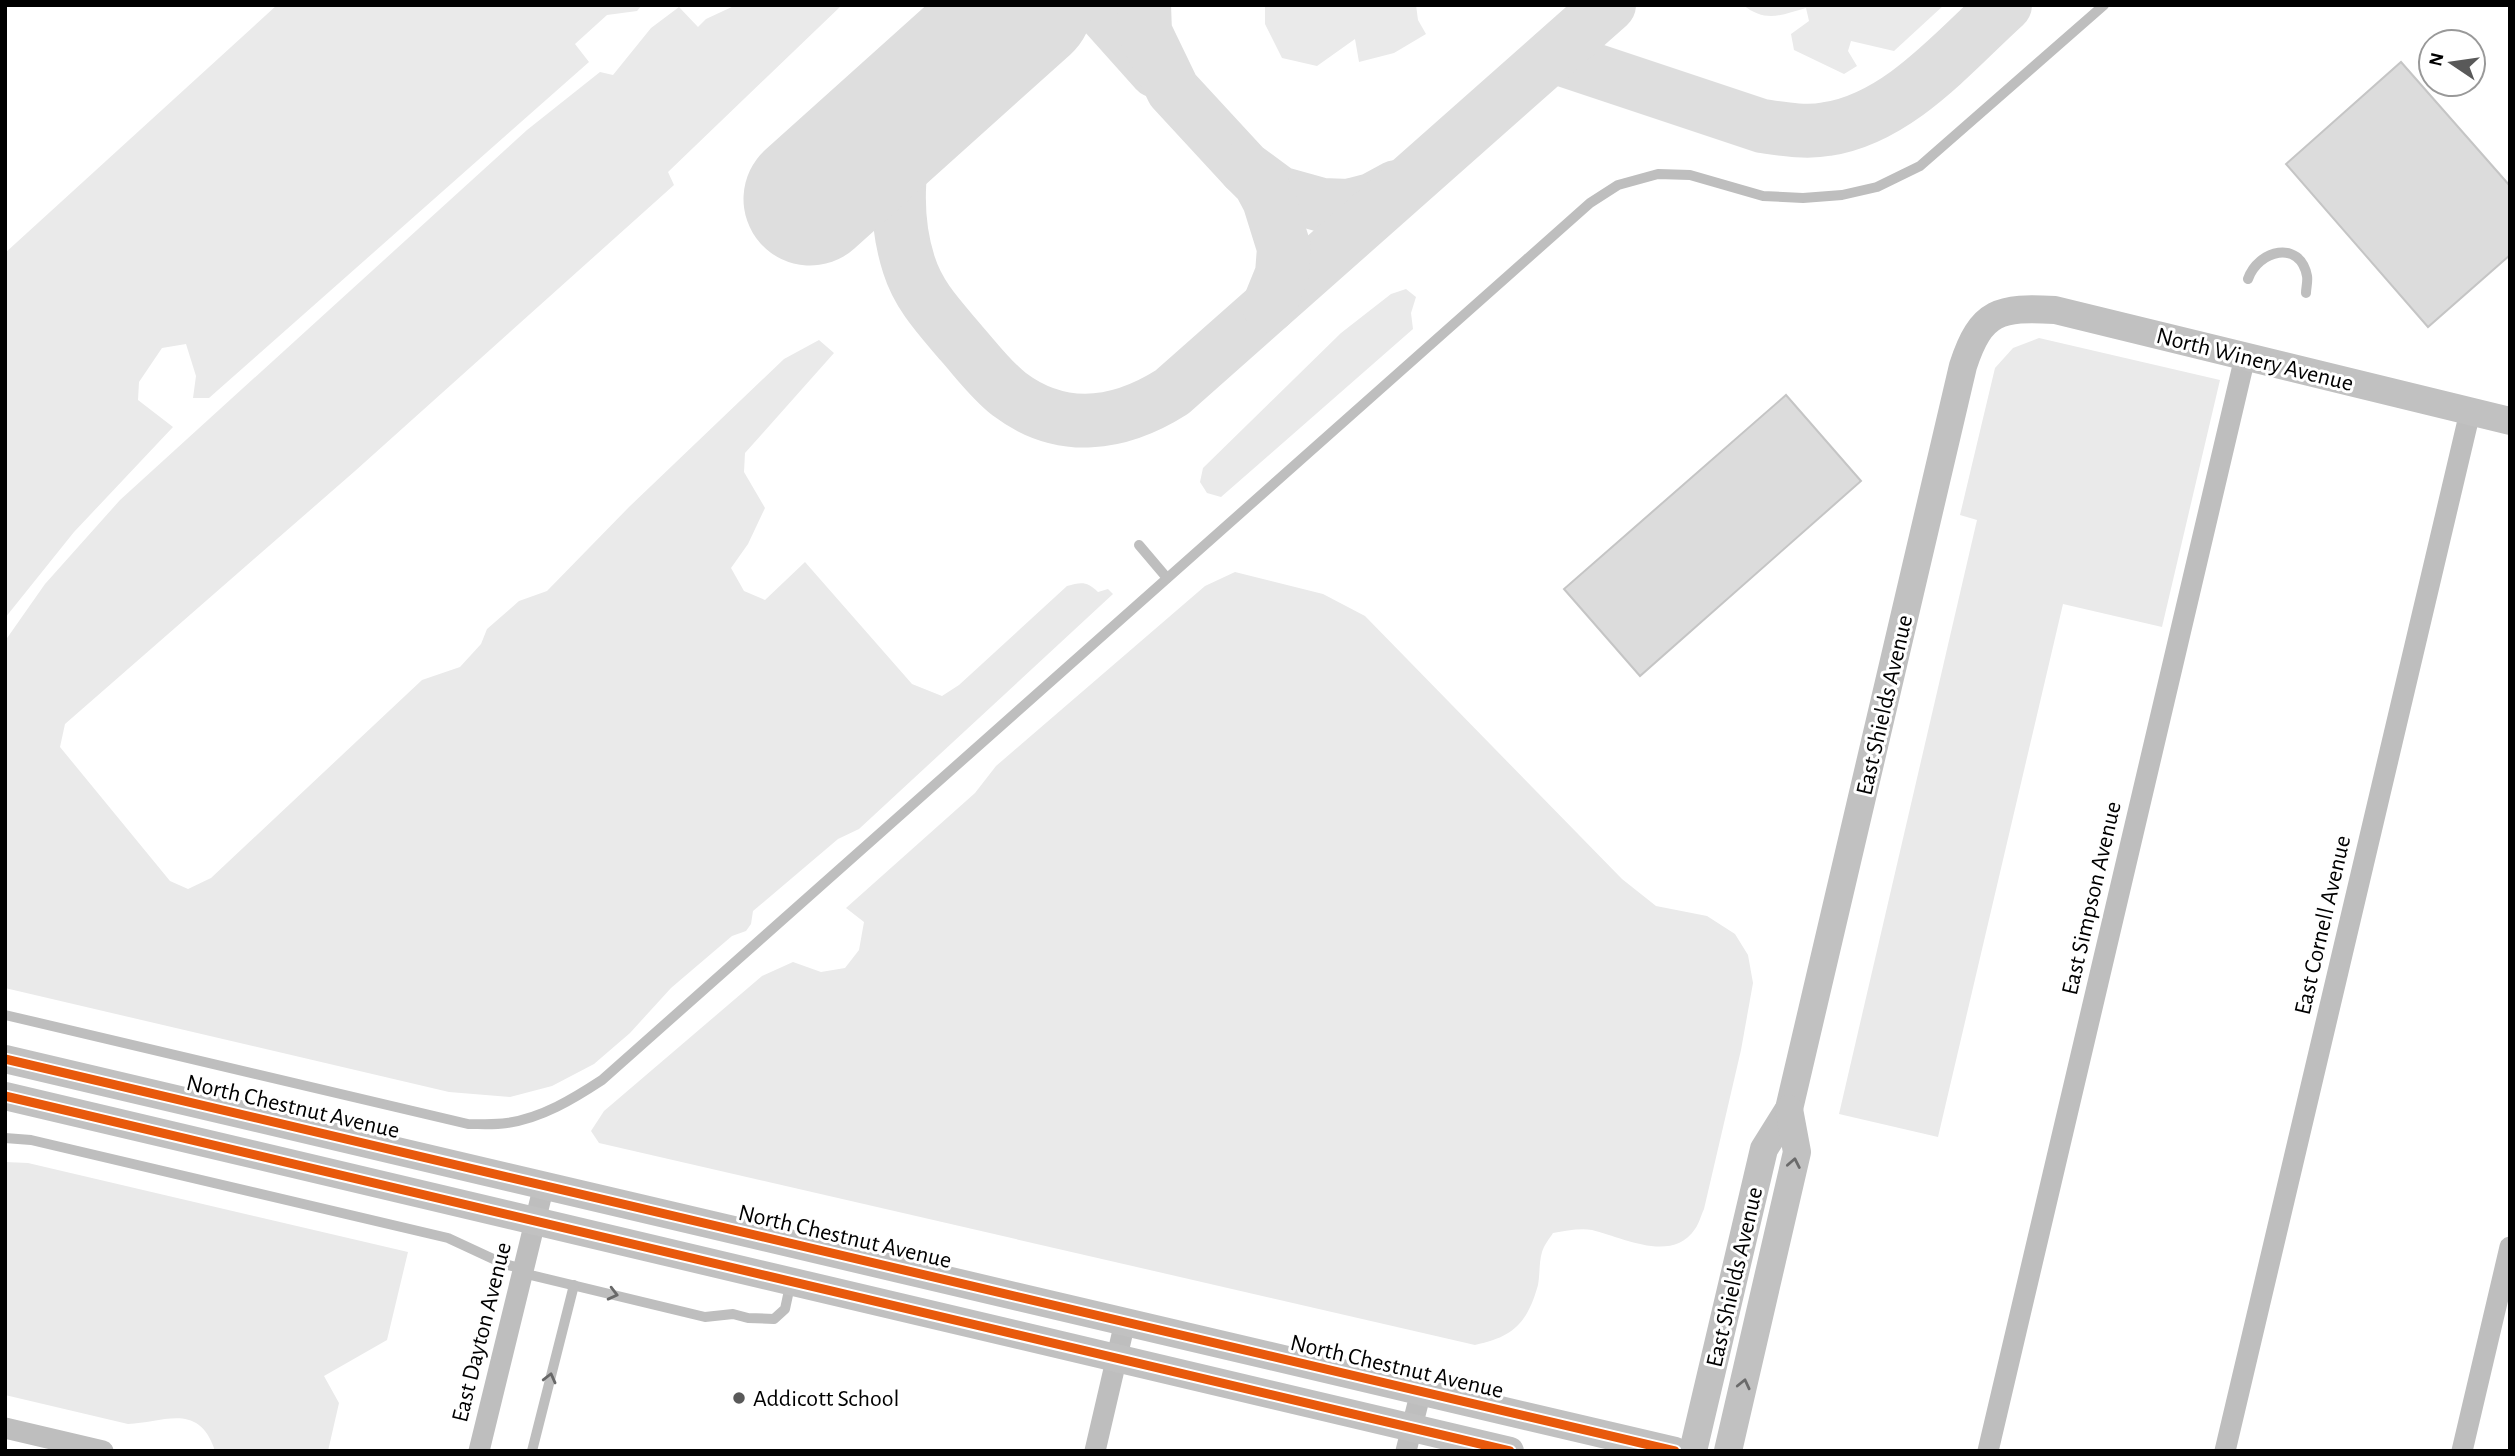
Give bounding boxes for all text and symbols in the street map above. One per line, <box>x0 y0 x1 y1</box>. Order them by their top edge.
north arrow <box>2417 28 2487 98</box>
text: N <box>2426 51 2448 68</box>
street label: North Winery Avenue <box>2154 324 2356 396</box>
street label: East Shields Avenue <box>1853 613 1917 798</box>
street label: East Simpson Avenue <box>2058 799 2126 997</box>
street label: East Cornell Avenue <box>2291 833 2355 1017</box>
street label: North Chestnut Avenue <box>184 1071 402 1143</box>
one-way arrow <box>1786 1157 1801 1169</box>
street label: East Shields Avenue <box>1703 1185 1767 1370</box>
street label: North Chestnut Avenue <box>736 1201 954 1273</box>
street label: East Dayton Avenue <box>448 1240 516 1425</box>
one-way arrow <box>607 1286 619 1300</box>
street label: North Chestnut Avenue <box>1288 1331 1506 1403</box>
one-way arrow <box>542 1373 556 1385</box>
one-way arrow <box>1735 1378 1750 1390</box>
place label: Addicott School <box>753 1387 899 1411</box>
marker: Addicott School <box>731 1390 747 1406</box>

